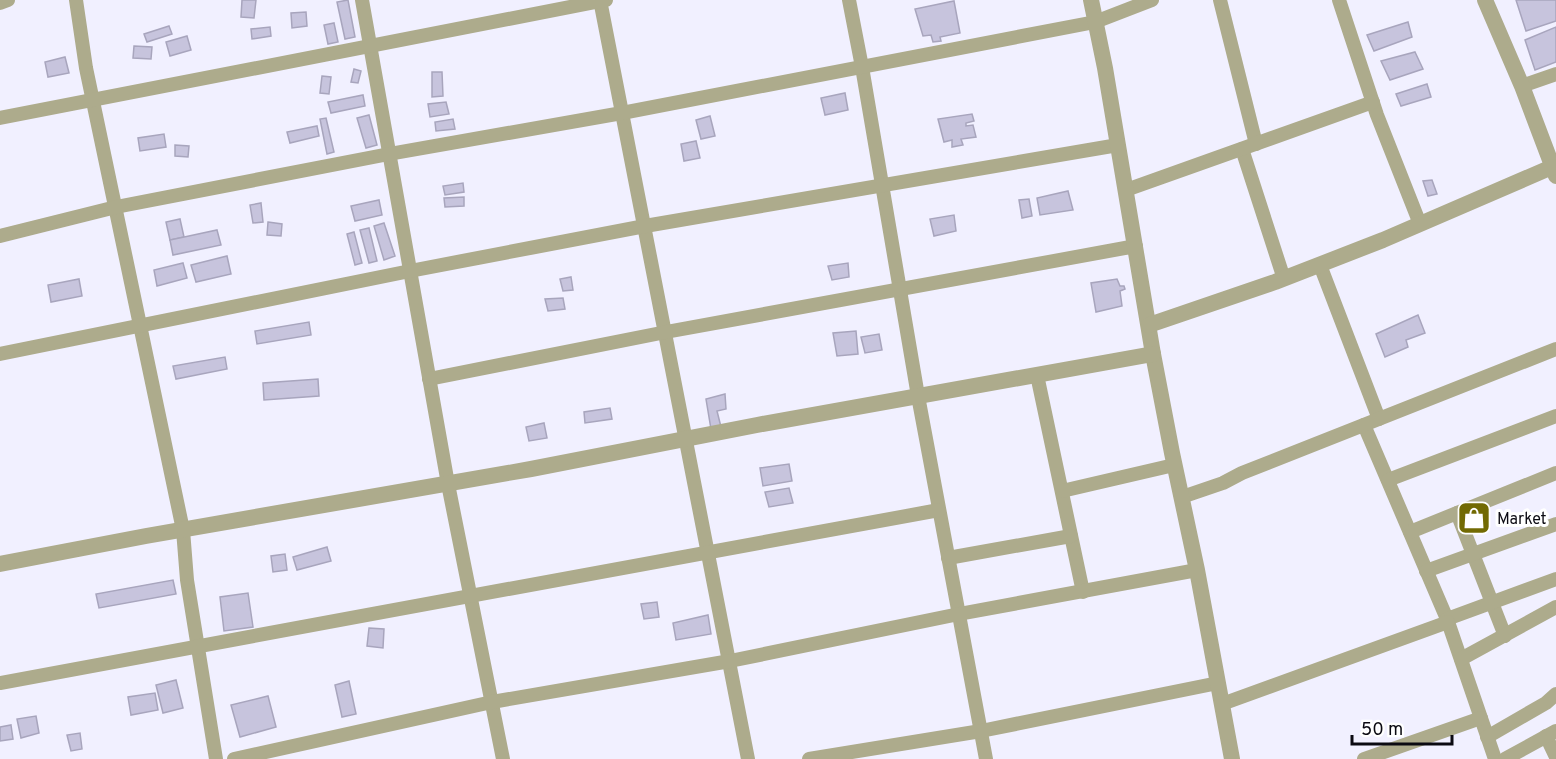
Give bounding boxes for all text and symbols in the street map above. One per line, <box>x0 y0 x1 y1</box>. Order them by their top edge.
shop icon: Market <box>1456 500 1492 536</box>
place label: Market <box>1497 510 1547 530</box>
scale bar <box>1352 708 1452 746</box>
text: 50 m <box>1361 719 1403 742</box>

